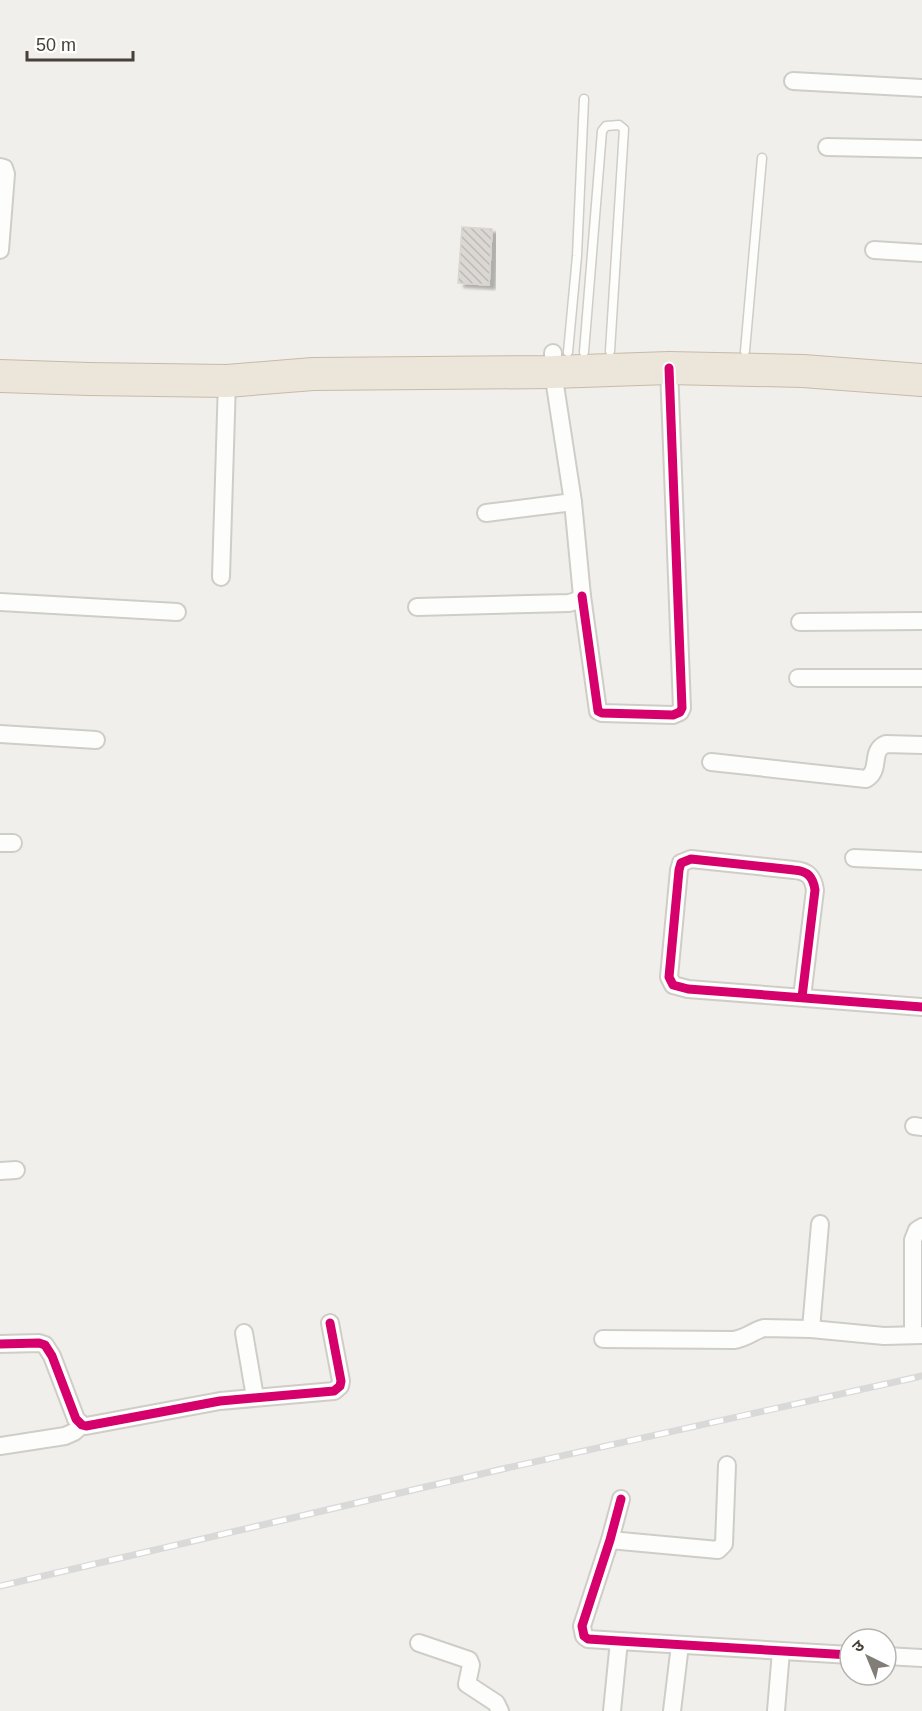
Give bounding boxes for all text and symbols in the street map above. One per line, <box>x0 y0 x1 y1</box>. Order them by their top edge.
scale bar <box>27 24 134 62</box>
text: 50 m <box>36 35 76 55</box>
north arrow <box>838 1627 898 1687</box>
text: उ <box>849 1637 868 1656</box>

